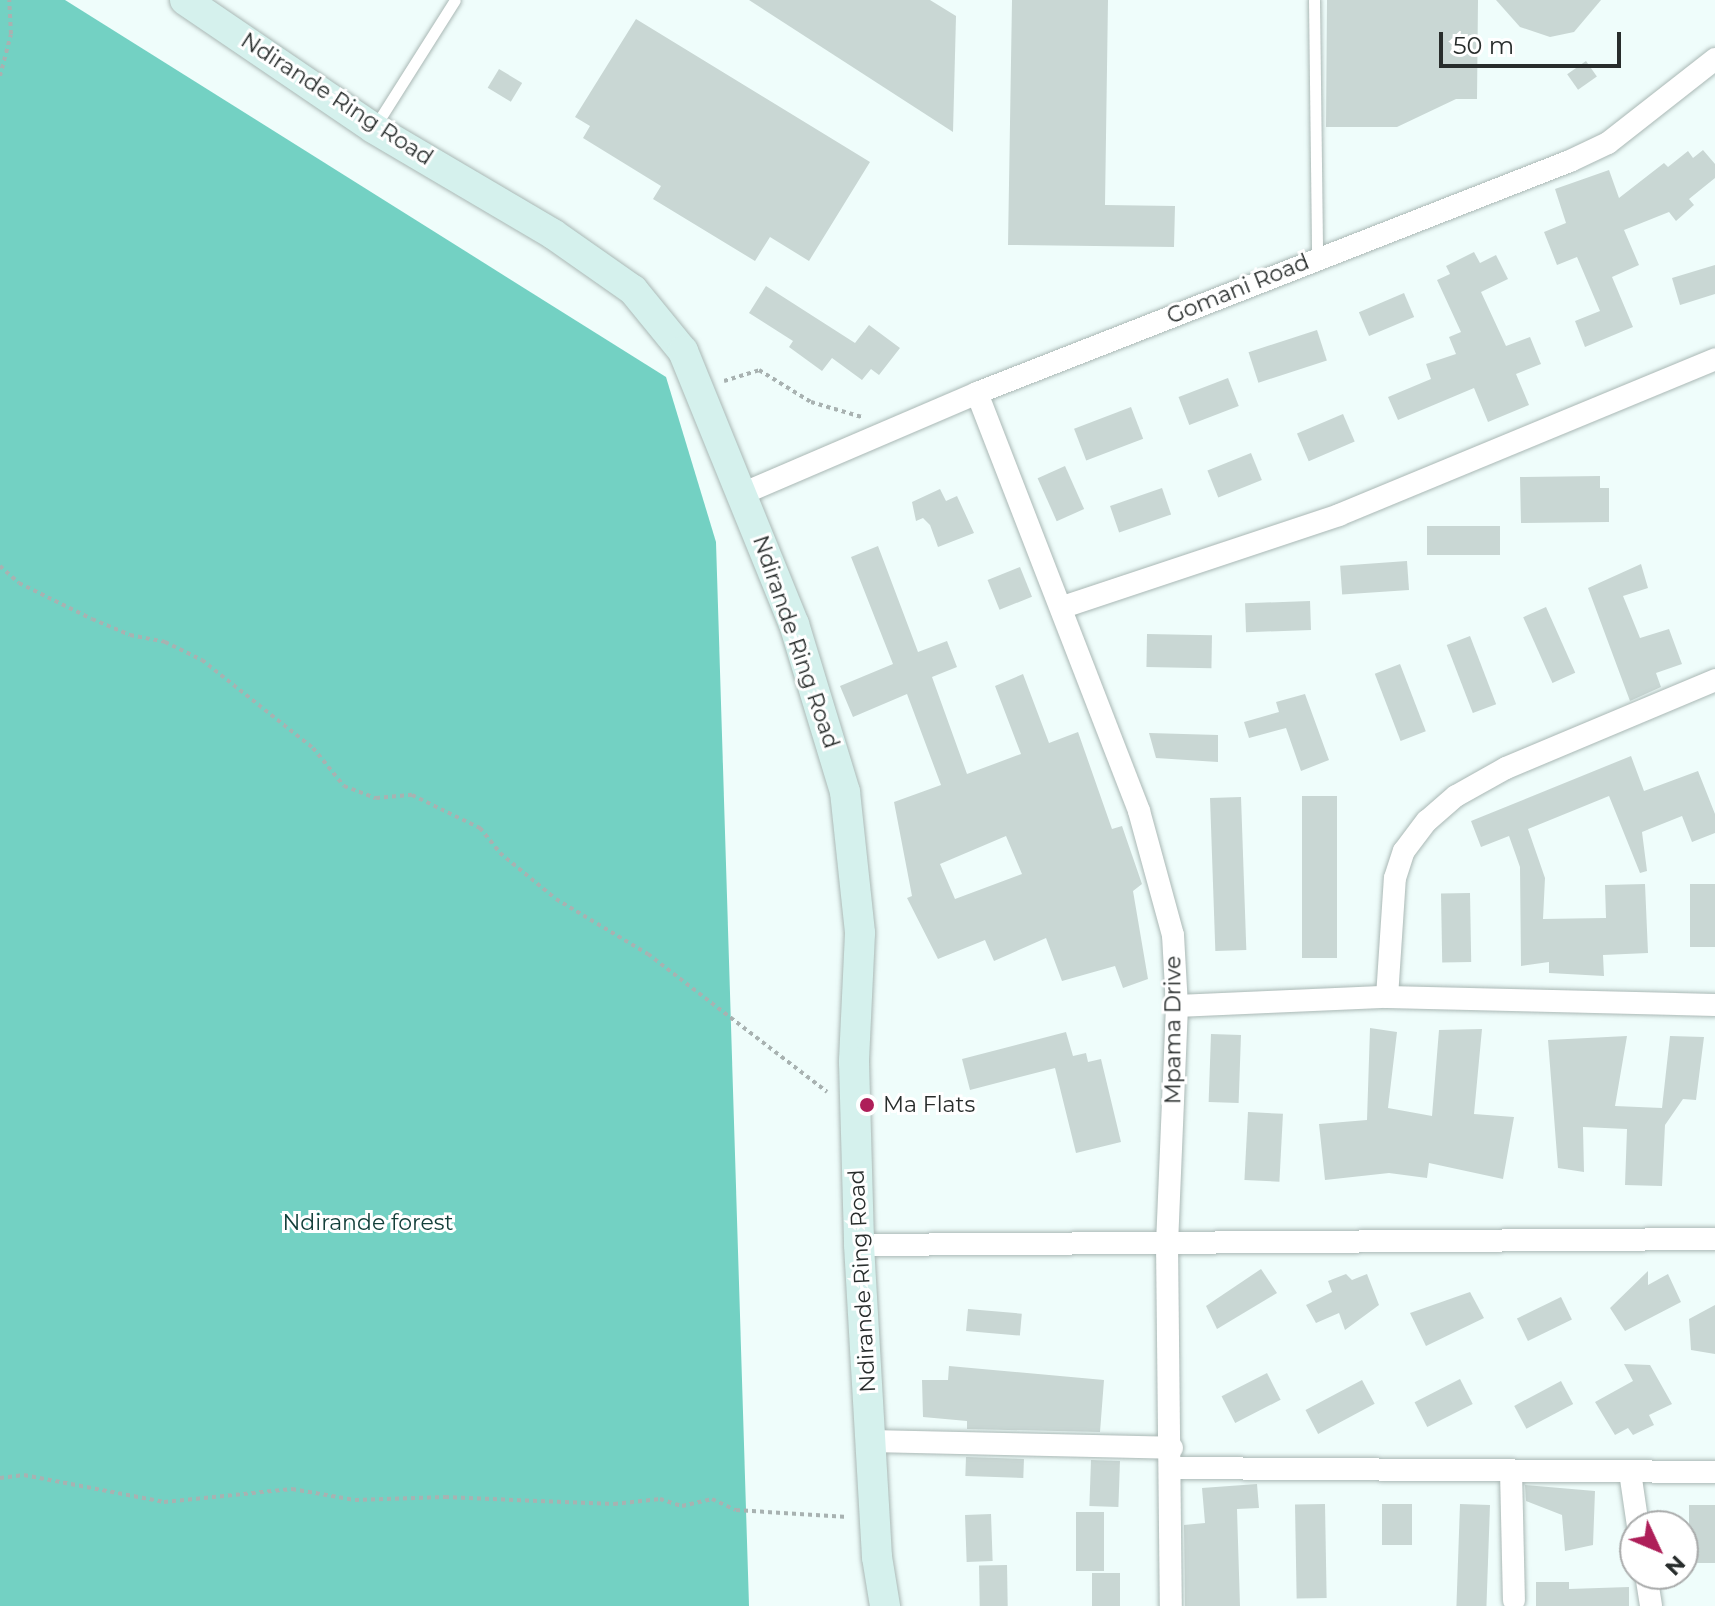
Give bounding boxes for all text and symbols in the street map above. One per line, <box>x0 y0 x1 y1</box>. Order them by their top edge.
scale bar <box>1443 16 1625 66</box>
street label: Ndirande Ring Road <box>236 27 438 171</box>
text: 50 m <box>1453 31 1514 60</box>
street label: Gomani Road <box>1163 248 1313 330</box>
street label: Ndirande Ring Road <box>747 532 845 752</box>
street label: Mpama Drive <box>1160 956 1186 1104</box>
place label: Ma Flats <box>883 1092 975 1118</box>
marker: Ma Flats <box>858 1096 876 1114</box>
street label: Ndirande Ring Road <box>843 1169 881 1393</box>
park label: Ndirande forest <box>282 1210 454 1236</box>
north arrow <box>1619 1510 1699 1590</box>
text: N <box>1659 1550 1691 1581</box>

